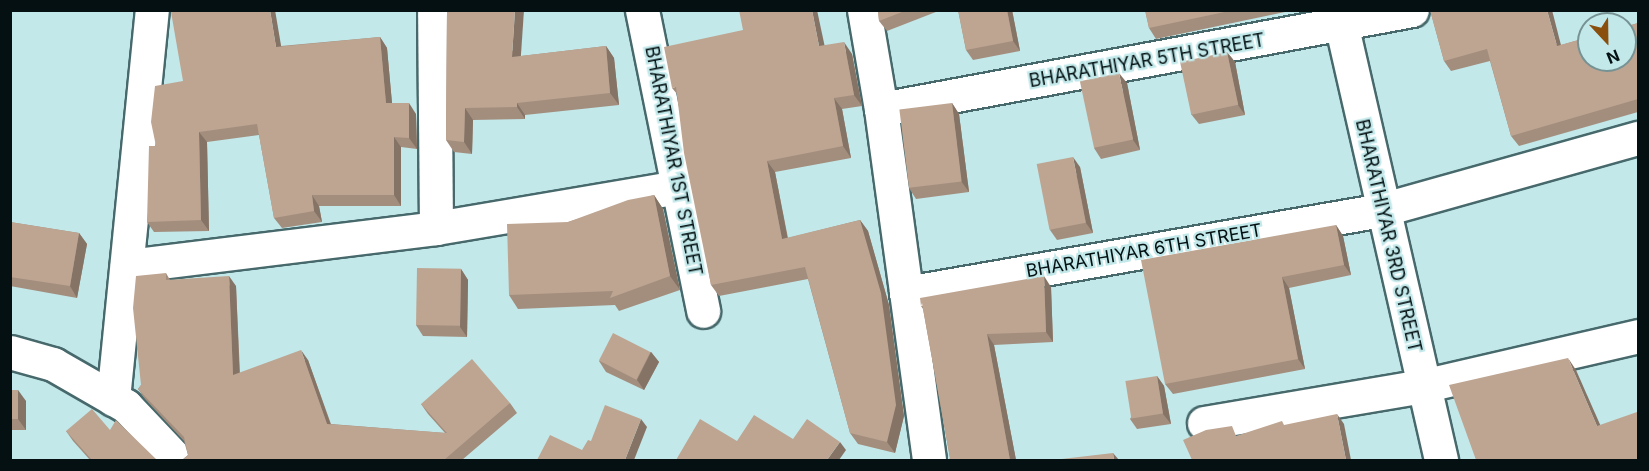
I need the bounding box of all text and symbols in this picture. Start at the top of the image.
north arrow [1577,12,1637,72]
street label: BHARATHIYAR 5TH STREET [1028,30,1266,92]
street label: BHARATHIYAR 1ST STREET [640,44,706,278]
text: N [1604,45,1622,68]
street label: BHARATHIYAR 3RD STREET [1351,117,1425,355]
street label: BHARATHIYAR 6TH STREET [1024,220,1264,282]

